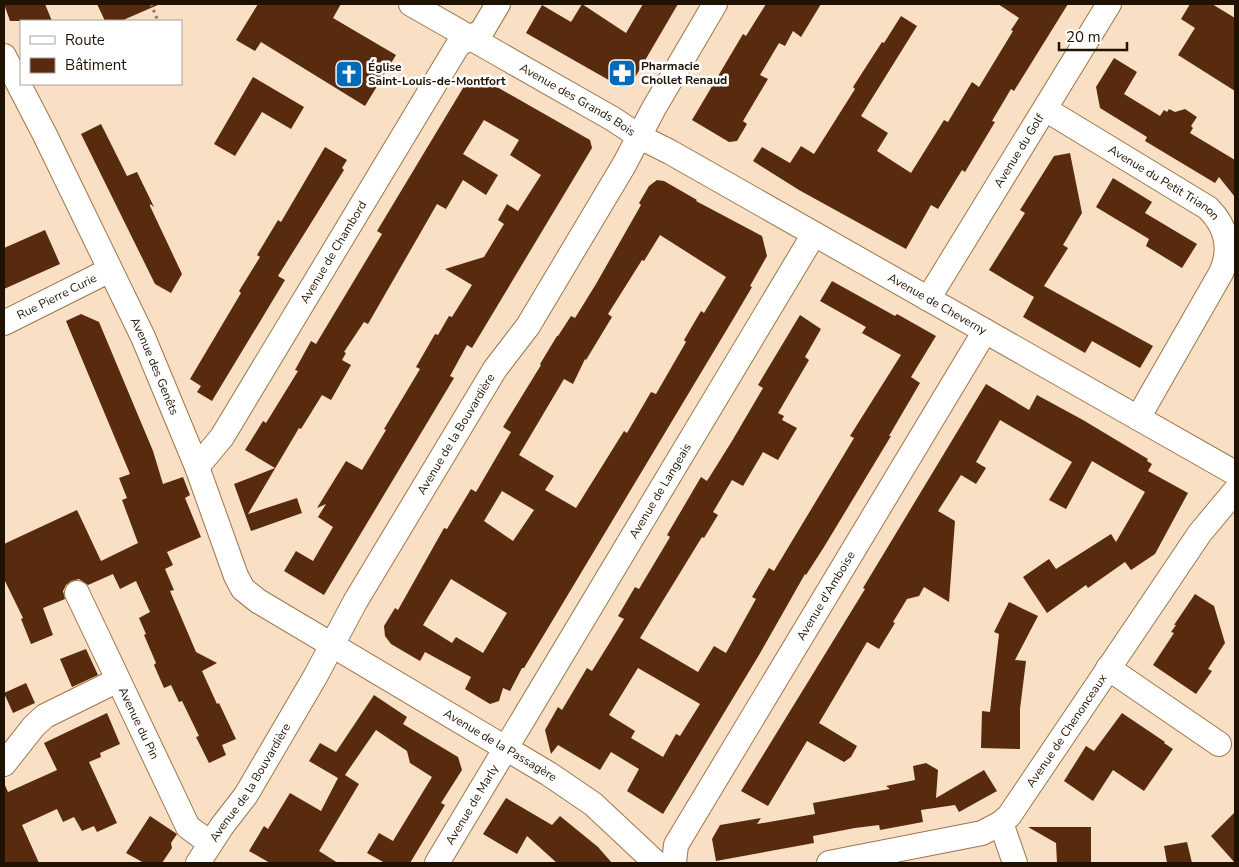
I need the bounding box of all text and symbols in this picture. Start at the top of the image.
legend [20,20,182,85]
scale bar [1059,20,1126,52]
text: 20 m [1066,27,1101,47]
text: Route [65,30,105,50]
text: Bâtiment [65,55,127,75]
pharmacy icon: Pharmacie Chollet Renaud [607,58,637,88]
place label: Pharmacie Chollet Renaud [641,58,727,88]
church icon: Église Saint-Louis-de-Montfort [334,59,364,89]
place label: Église Saint-Louis-de-Montfort [368,59,506,89]
street label: Avenue des Grands Bois [517,59,639,140]
street label: Avenue du Golf [990,110,1048,191]
street label: Avenue du Petit Trianon [1105,141,1223,223]
street label: Avenue de Chambord [296,198,370,306]
street label: Avenue de Cheverny [885,269,991,339]
street label: Rue Pierre Curie [14,270,99,323]
street label: Avenue des Genêts [127,315,183,418]
street label: Avenue de la Bouvardière [413,371,498,497]
street label: Avenue de Langeais [625,440,695,541]
street label: Avenue d'Amboise [793,548,859,643]
street label: Avenue de Chenonceaux [1023,670,1111,790]
street label: Avenue du Pin [115,684,163,762]
street label: Avenue de la Passagère [441,705,560,785]
street label: Avenue de la Bouvardière [206,720,294,845]
street label: Avenue de Marly [442,761,503,848]

